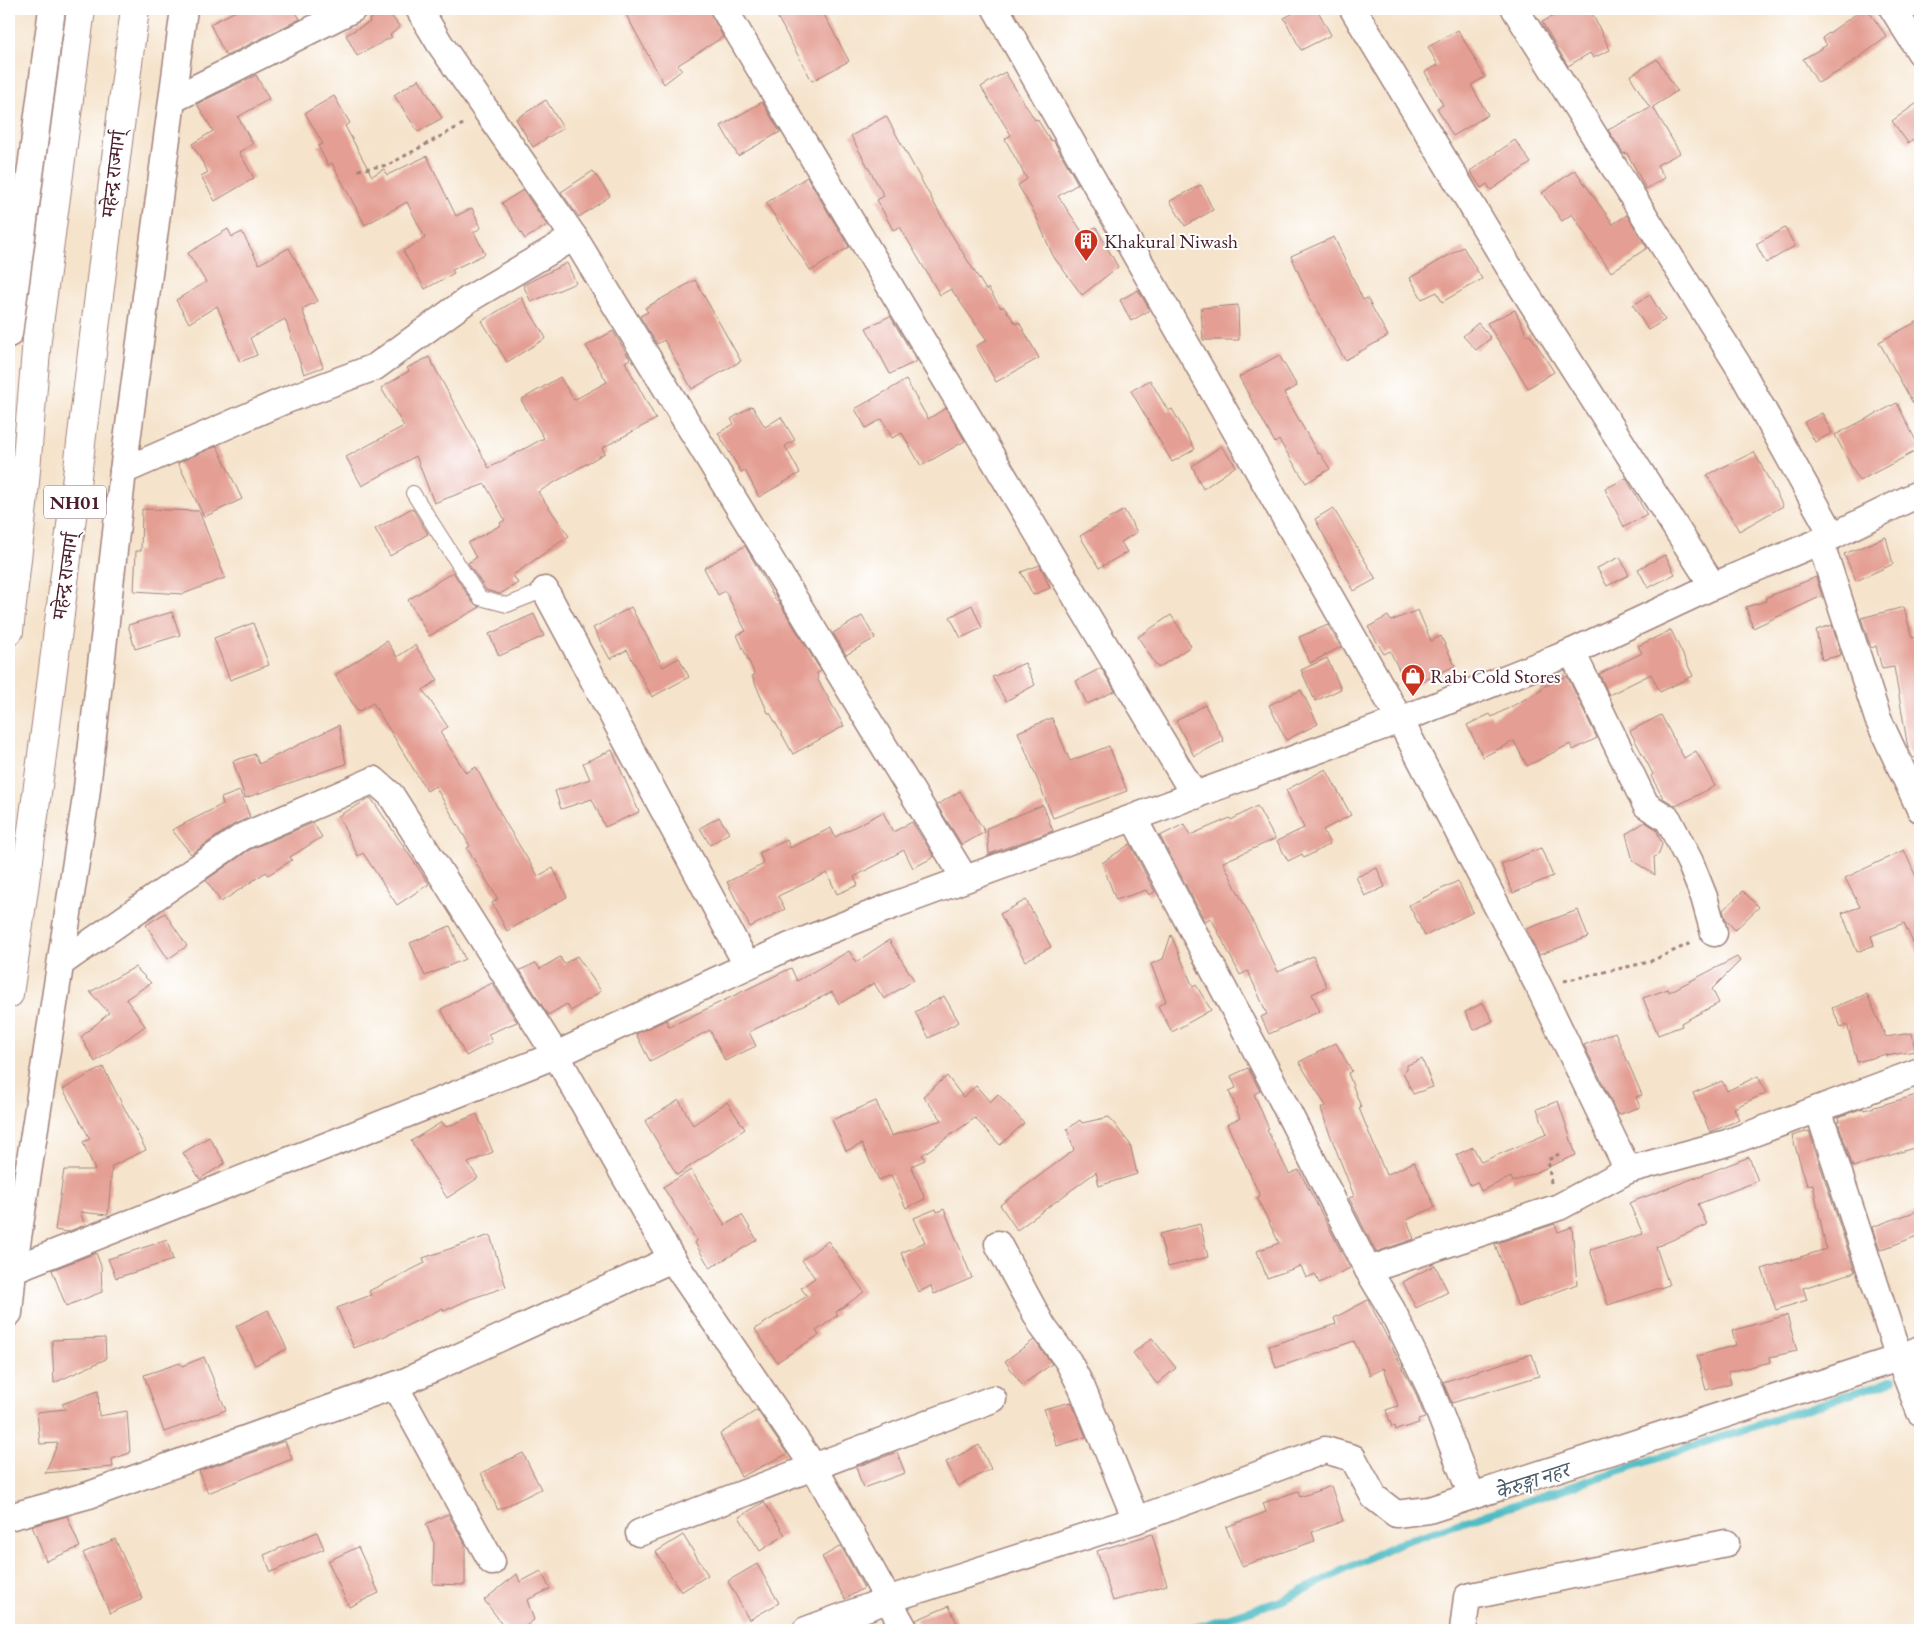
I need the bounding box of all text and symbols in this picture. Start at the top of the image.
street label: महेन्द्र राज्मार्ग् [95,126,132,220]
building icon: Khakural Niwash [1073,228,1099,262]
place label: Khakural Niwash [1104,228,1238,254]
road number: NH01 [44,486,106,518]
street label: महेन्द्र राज्मार्ग् [46,528,84,622]
shop icon: Rabi Cold Stores [1400,663,1426,697]
place label: Rabi Cold Stores [1430,663,1561,689]
water label: केेरुङ्गा नहर [1492,1455,1576,1505]

